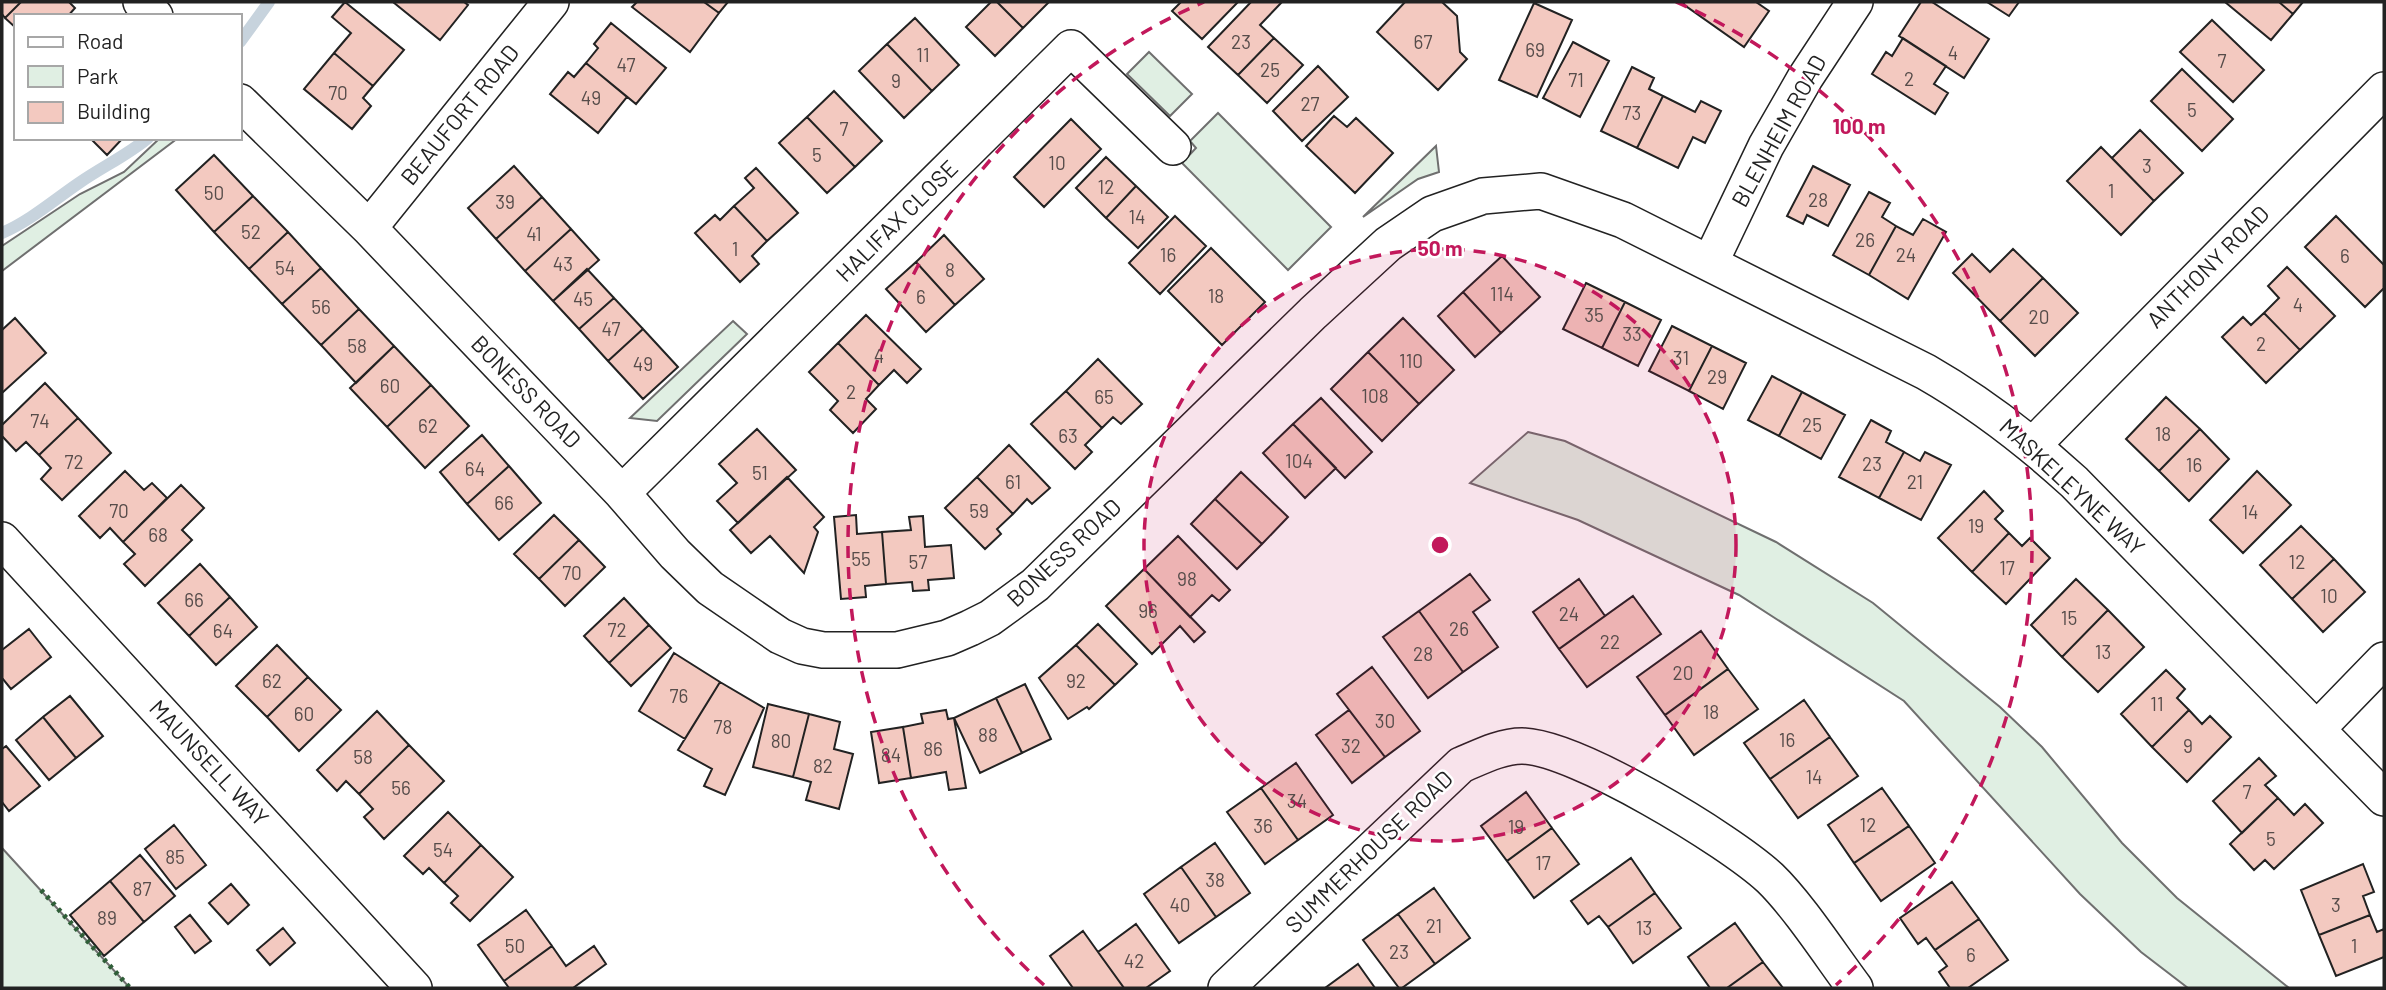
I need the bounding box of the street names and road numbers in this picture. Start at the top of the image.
street label: BEAUFORT ROAD [394,38,524,190]
street label: BLENHEIM ROAD [1725,50,1831,211]
street label: HALIFAX CLOSE [830,154,963,287]
street label: ANTHONY ROAD [2140,199,2274,333]
street label: BONESS ROAD [466,329,587,453]
street label: MASKELEYNE WAY [1994,412,2151,561]
street label: BONESS ROAD [1000,492,1126,612]
street label: MAUNSELL WAY [144,693,275,831]
street label: SUMMERHOUSE ROAD [1279,764,1458,938]

